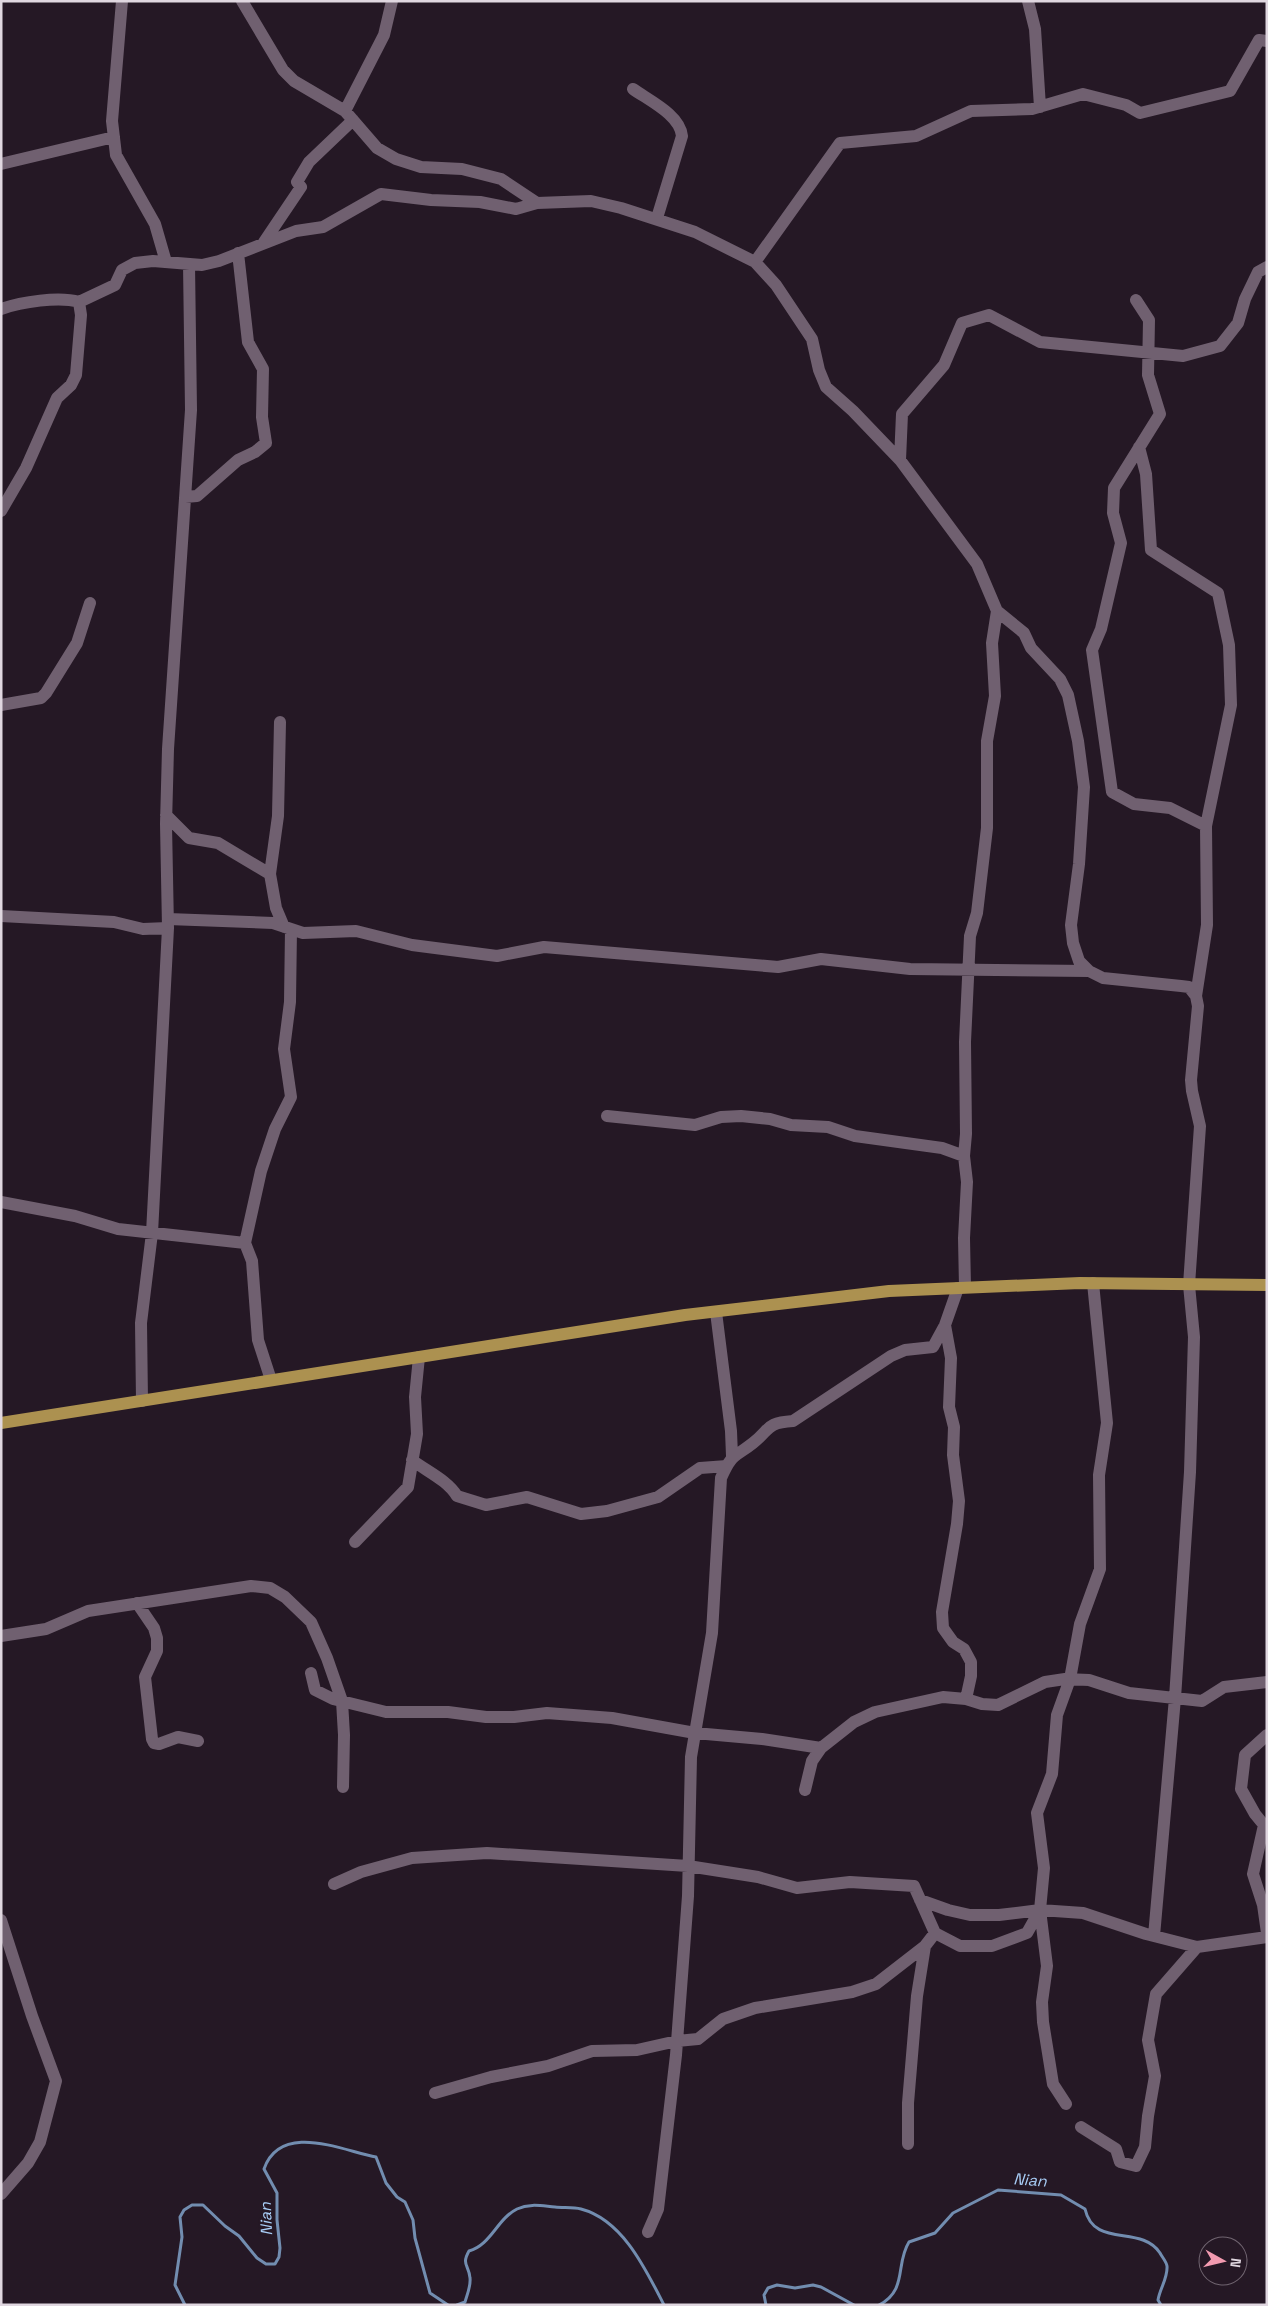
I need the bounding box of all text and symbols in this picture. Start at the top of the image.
water label: Nian [1013,2168,1049,2192]
water label: Nian [255,2201,277,2236]
north arrow [1198,2236,1248,2286]
text: N [1226,2257,1245,2269]

